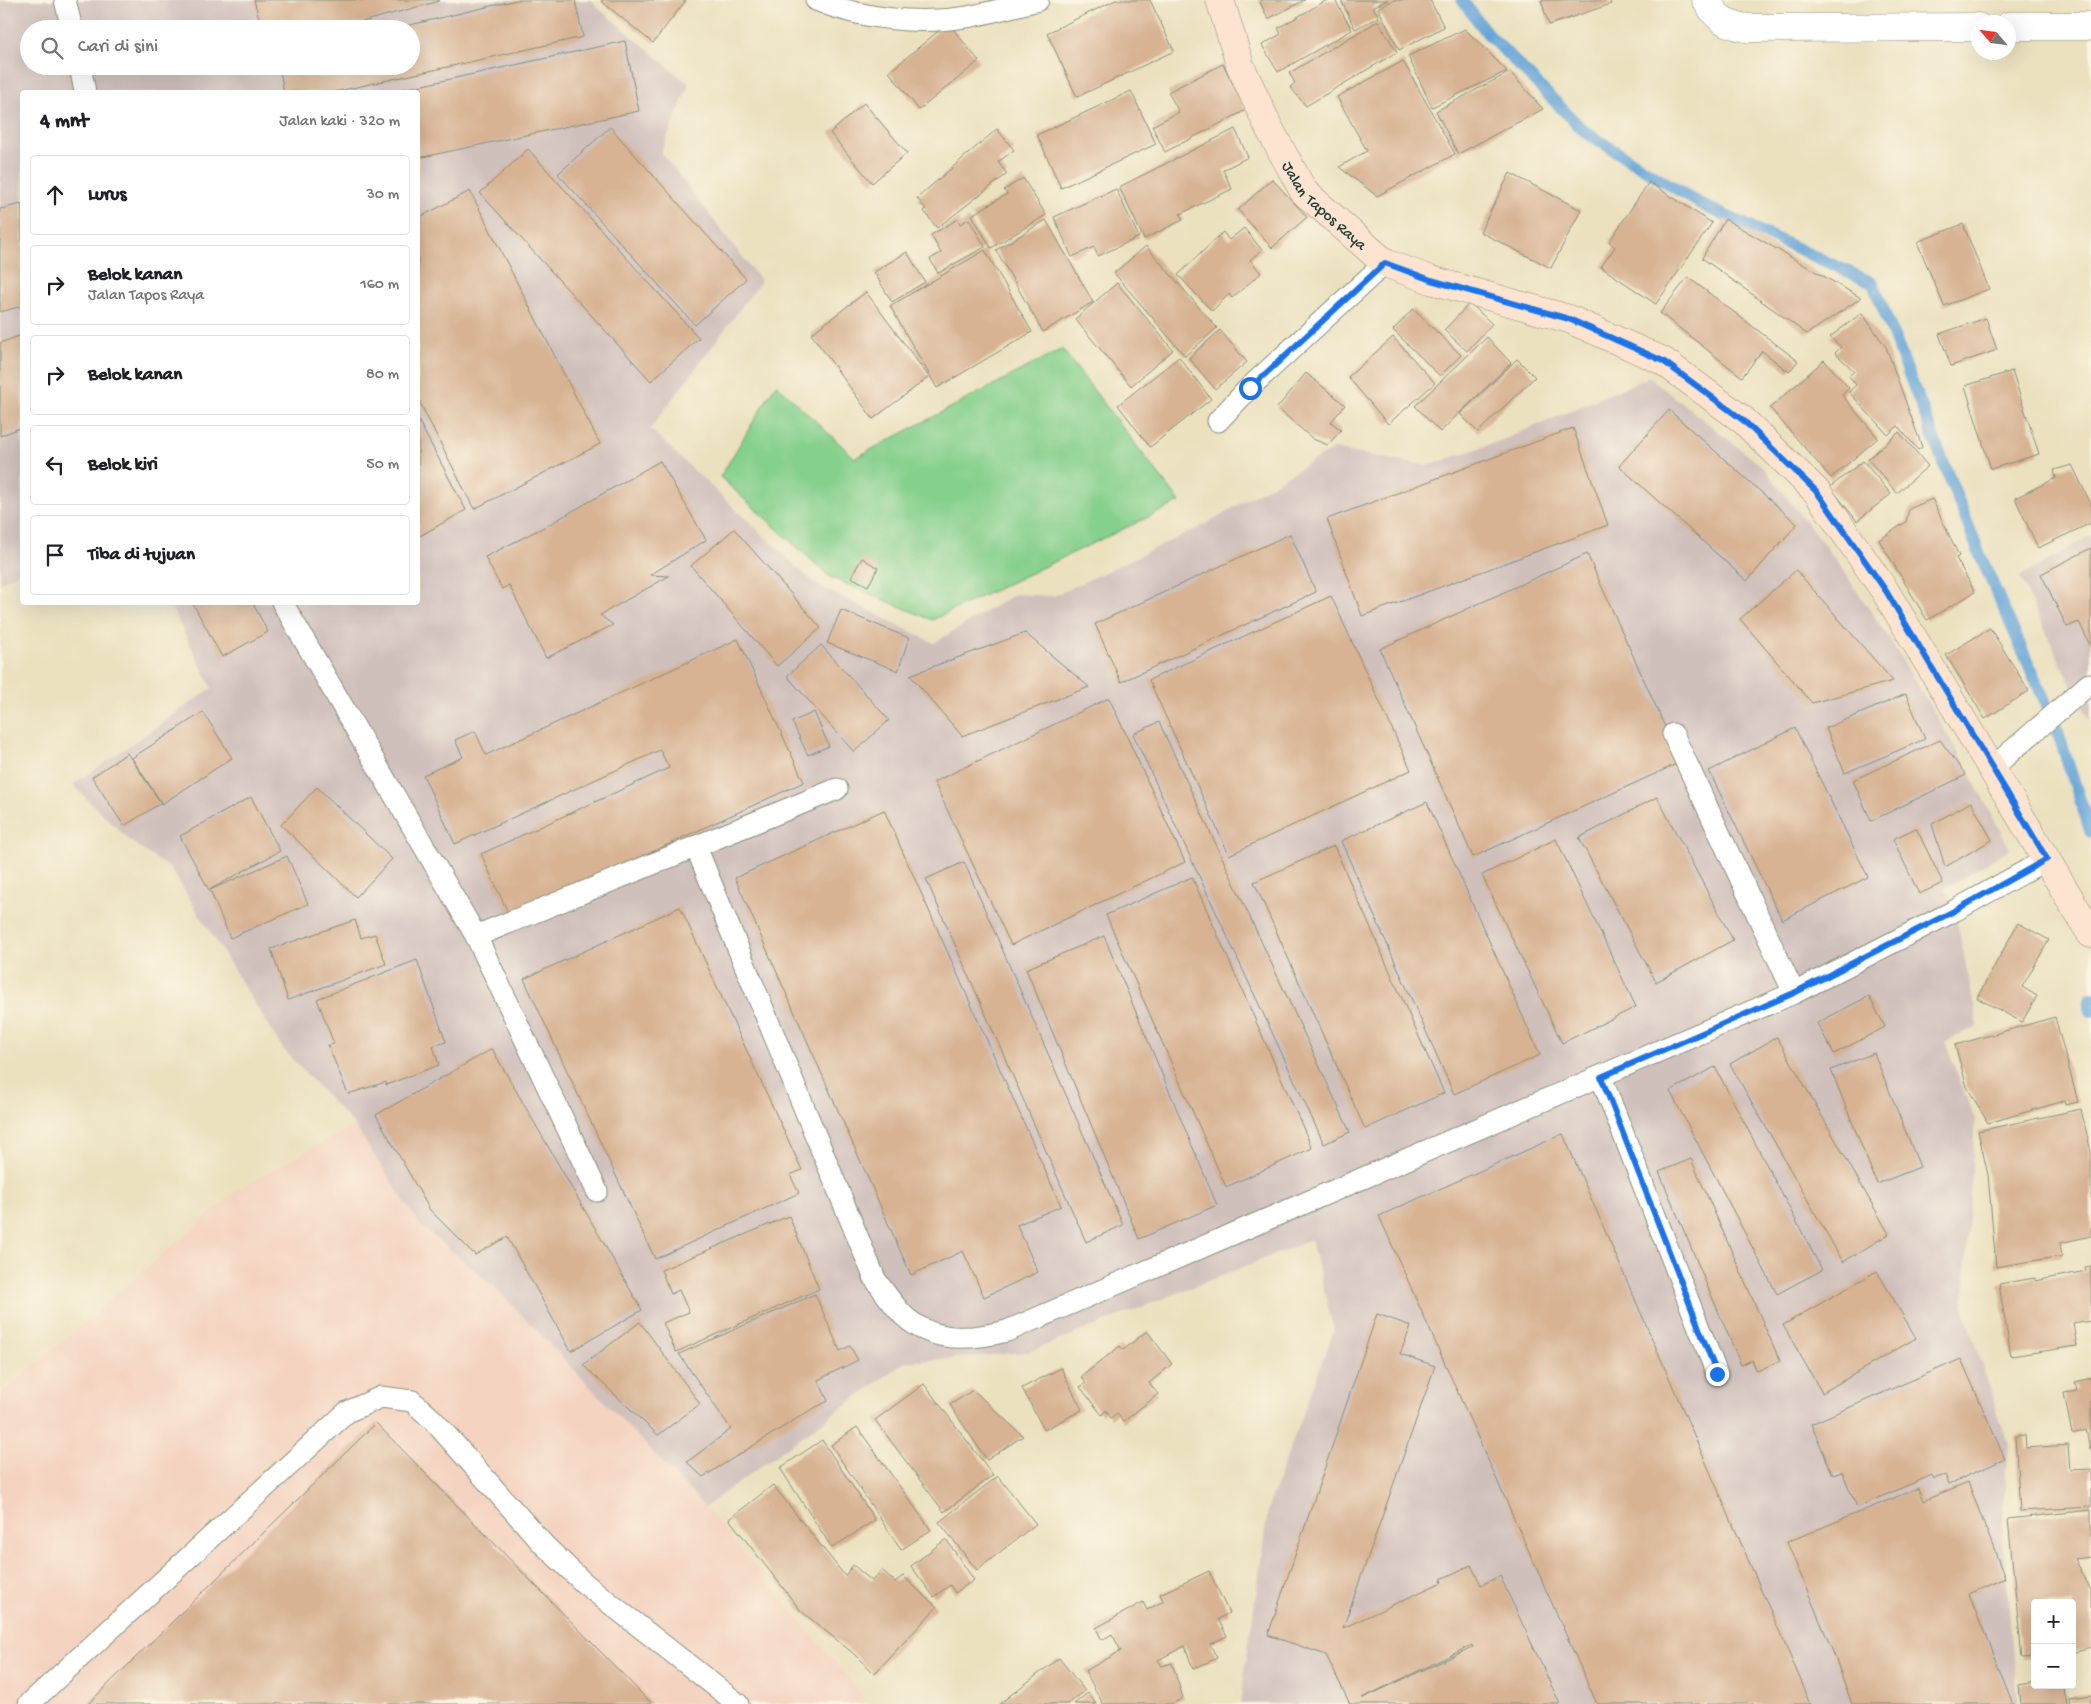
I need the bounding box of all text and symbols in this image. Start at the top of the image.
north arrow [1971,15,2016,60]
search box [20,20,420,75]
icon: search [38,34,66,62]
text: Cari di sini [78,36,158,59]
text: 4 mnt [40,110,88,135]
text: Jalan kaki · 320 m [279,113,400,132]
street label: Jalan Tapos Raya [1276,159,1370,256]
icon: ahead [41,181,69,209]
text: Lurus [88,184,127,207]
text: 30 m [366,186,399,205]
text: Belok kanan [88,264,182,287]
icon: right [41,271,69,299]
text: 160 m [360,276,399,295]
text: Jalan Tapos Raya [88,287,204,306]
icon: right [41,361,69,389]
text: Belok kanan [88,364,182,387]
text: 80 m [366,366,399,385]
route start [1239,377,1262,400]
icon: left [41,451,69,479]
text: Belok kiri [88,454,158,477]
text: 50 m [366,456,399,475]
icon: arrive [41,541,69,569]
text: Tiba di tujuan [88,544,195,567]
route end [1706,1363,1729,1386]
map controls [2031,1599,2076,1689]
button: + [2031,1599,2076,1644]
button: − [2031,1644,2076,1689]

